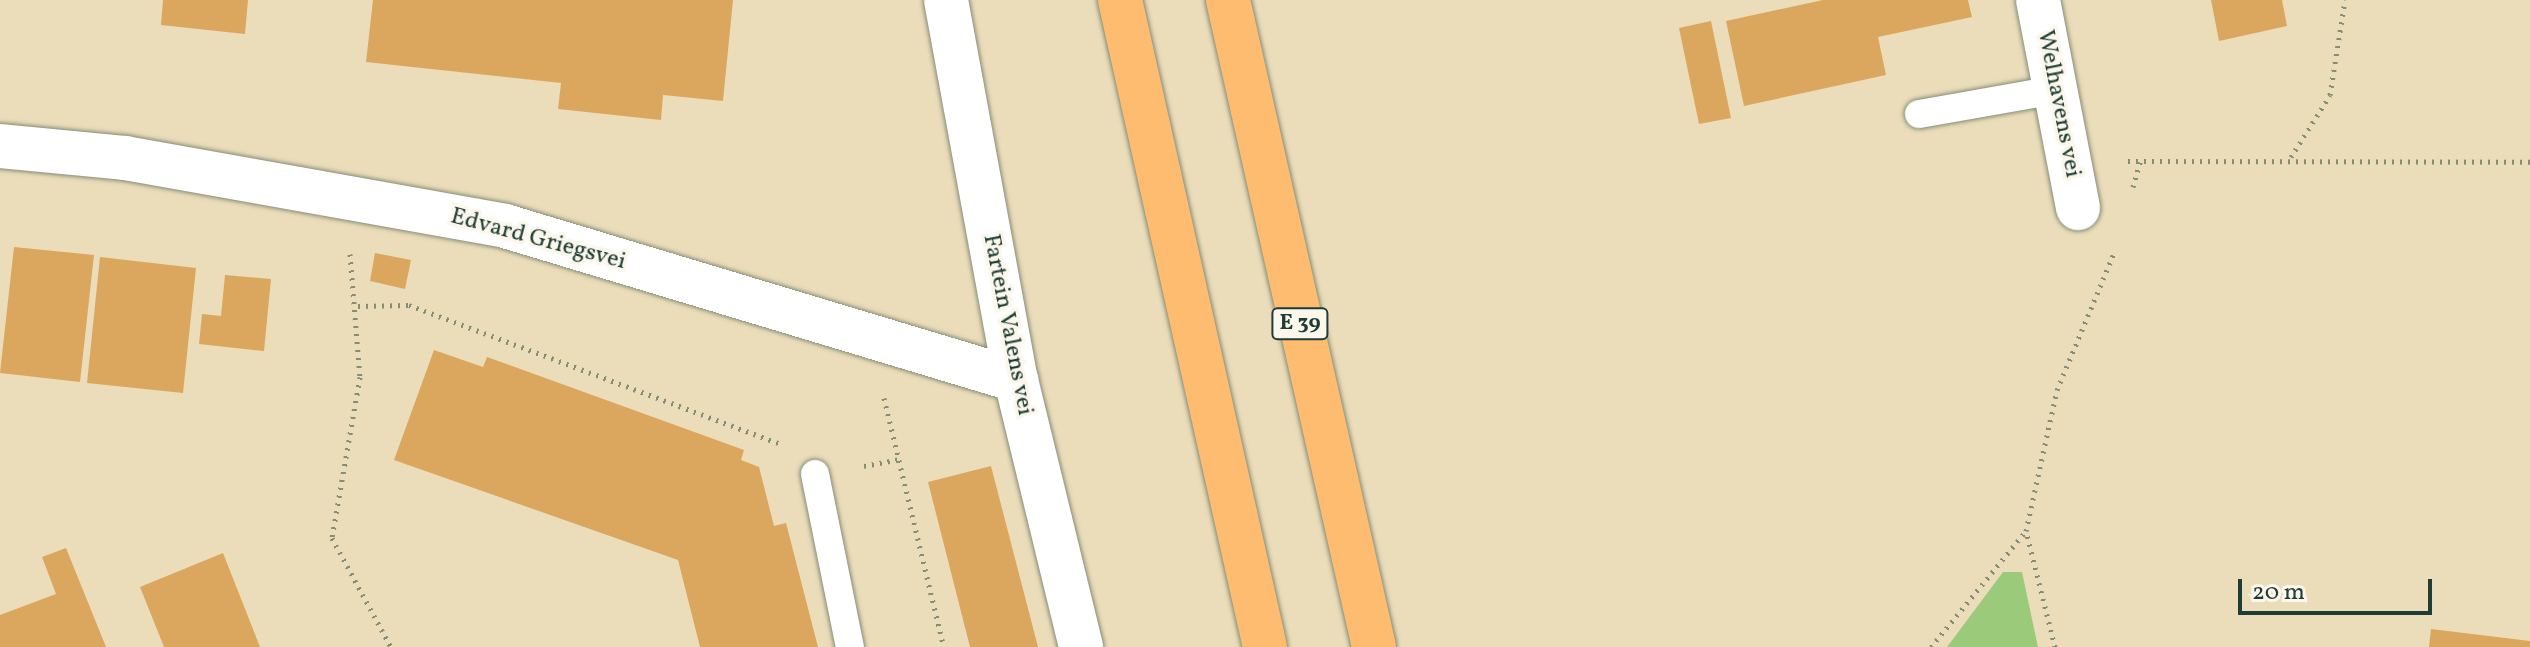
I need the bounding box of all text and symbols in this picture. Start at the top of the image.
street label: Welhavens vei [2030,27,2086,181]
street label: Edvard Griegsvei [447,203,629,277]
street label: Fartein Valens vei [975,231,1039,419]
road number: E 39 [1270,306,1330,342]
scale bar [2242,563,2436,613]
text: 20 m [2252,576,2305,610]

